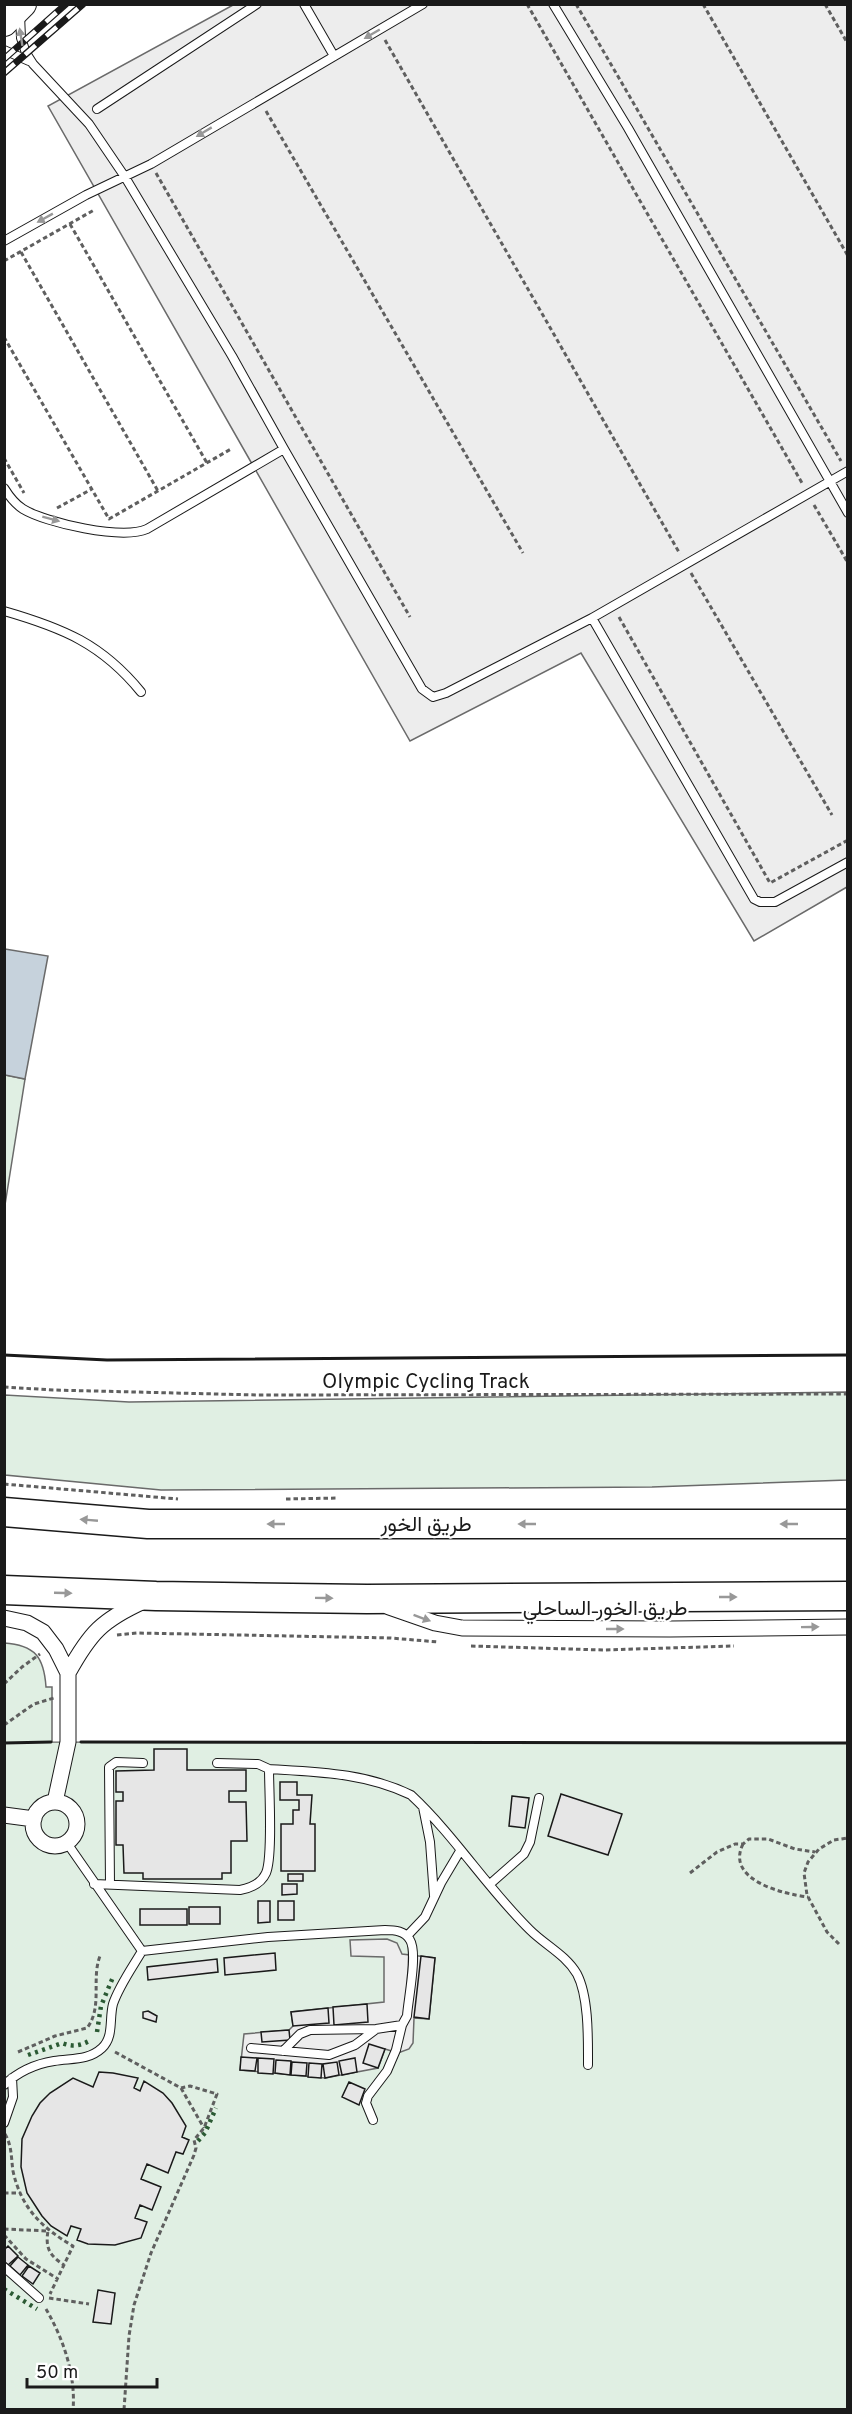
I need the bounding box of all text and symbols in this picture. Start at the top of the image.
one-way arrow [17,27,26,46]
one-way arrow [364,28,380,39]
one-way arrow [195,127,212,137]
one-way arrow [36,213,53,223]
one-way arrow [43,515,61,524]
street label: Olympic Cycling Track [322,1369,530,1396]
street label: طريق الخور [379,1512,472,1539]
one-way arrow [80,1515,99,1525]
one-way arrow [267,1519,286,1529]
one-way arrow [518,1519,537,1529]
one-way arrow [779,1519,798,1529]
one-way arrow [53,1588,72,1597]
one-way arrow [719,1592,738,1602]
one-way arrow [314,1593,333,1602]
street label: طريق الخور الساحلي [523,1596,687,1625]
one-way arrow [413,1614,431,1624]
one-way arrow [801,1622,820,1632]
one-way arrow [606,1624,625,1634]
scale bar [27,2351,158,2389]
text: 50 m [36,2362,78,2385]

